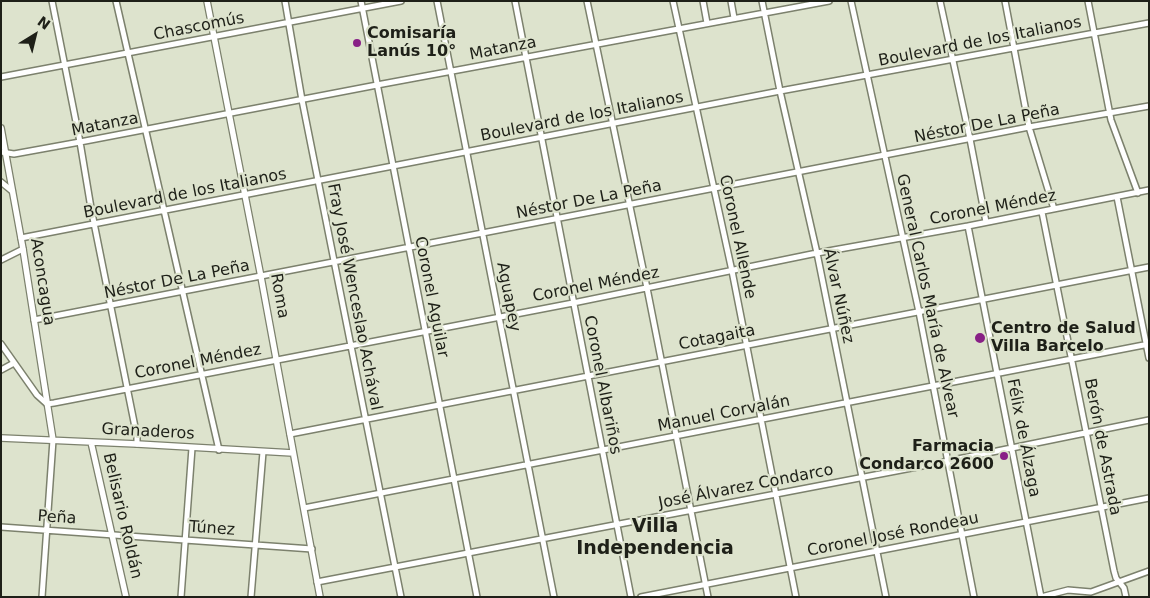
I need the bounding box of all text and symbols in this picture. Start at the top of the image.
street label: Chascomús [152,9,246,45]
north arrow [10,10,60,60]
text: N [34,13,53,33]
street label: Boulevard de los Italianos [877,13,1083,71]
place label: Comisaría Lanús 10° [367,24,456,62]
street label: Matanza [468,33,538,65]
marker: Comisaría Lanús 10° [351,37,363,49]
street label: Boulevard de los Italianos [479,88,685,146]
street label: Néstor De La Peña [913,100,1061,148]
street label: Matanza [70,109,140,141]
street label: Boulevard de los Italianos [82,165,288,223]
street label: General Carlos María de Alvear [892,172,962,420]
street label: Coronel Allende [714,173,760,301]
street label: Néstor De La Peña [515,176,663,224]
street label: Fray José Wenceslao Achával [323,182,385,412]
street label: Coronel Méndez [928,186,1058,230]
street label: Coronel Aguilar [410,235,452,359]
street label: Aconcagua [26,237,58,327]
street label: Álvar Núñez [819,247,857,345]
street label: Néstor De La Peña [103,256,251,304]
street label: Aguapey [492,261,524,333]
street label: Coronel Méndez [531,263,661,307]
street label: Roma [266,272,292,320]
street label: Coronel Albariños [579,314,625,456]
place label: Centro de Salud Villa Barcelo [991,319,1136,357]
street label: Cotagaita [677,321,757,355]
marker: Centro de Salud Villa Barcelo [973,331,987,345]
street label: Coronel Méndez [133,340,263,384]
street label: Félix de Álzaga [1002,377,1044,499]
street label: Berón de Astrada [1079,377,1125,517]
street label: Manuel Corvalán [656,392,792,436]
street label: Granaderos [101,420,195,444]
place label: Farmacia Condarco 2600 [859,437,994,475]
marker: Farmacia Condarco 2600 [998,450,1010,462]
street label: Belisario Roldán [98,451,146,581]
street label: José Álvarez Condarco [657,461,835,513]
street label: Peña [37,507,77,529]
street label: Coronel José Rondeau [806,509,980,561]
district label: Villa Independencia [576,516,734,560]
street label: Túnez [188,518,236,540]

